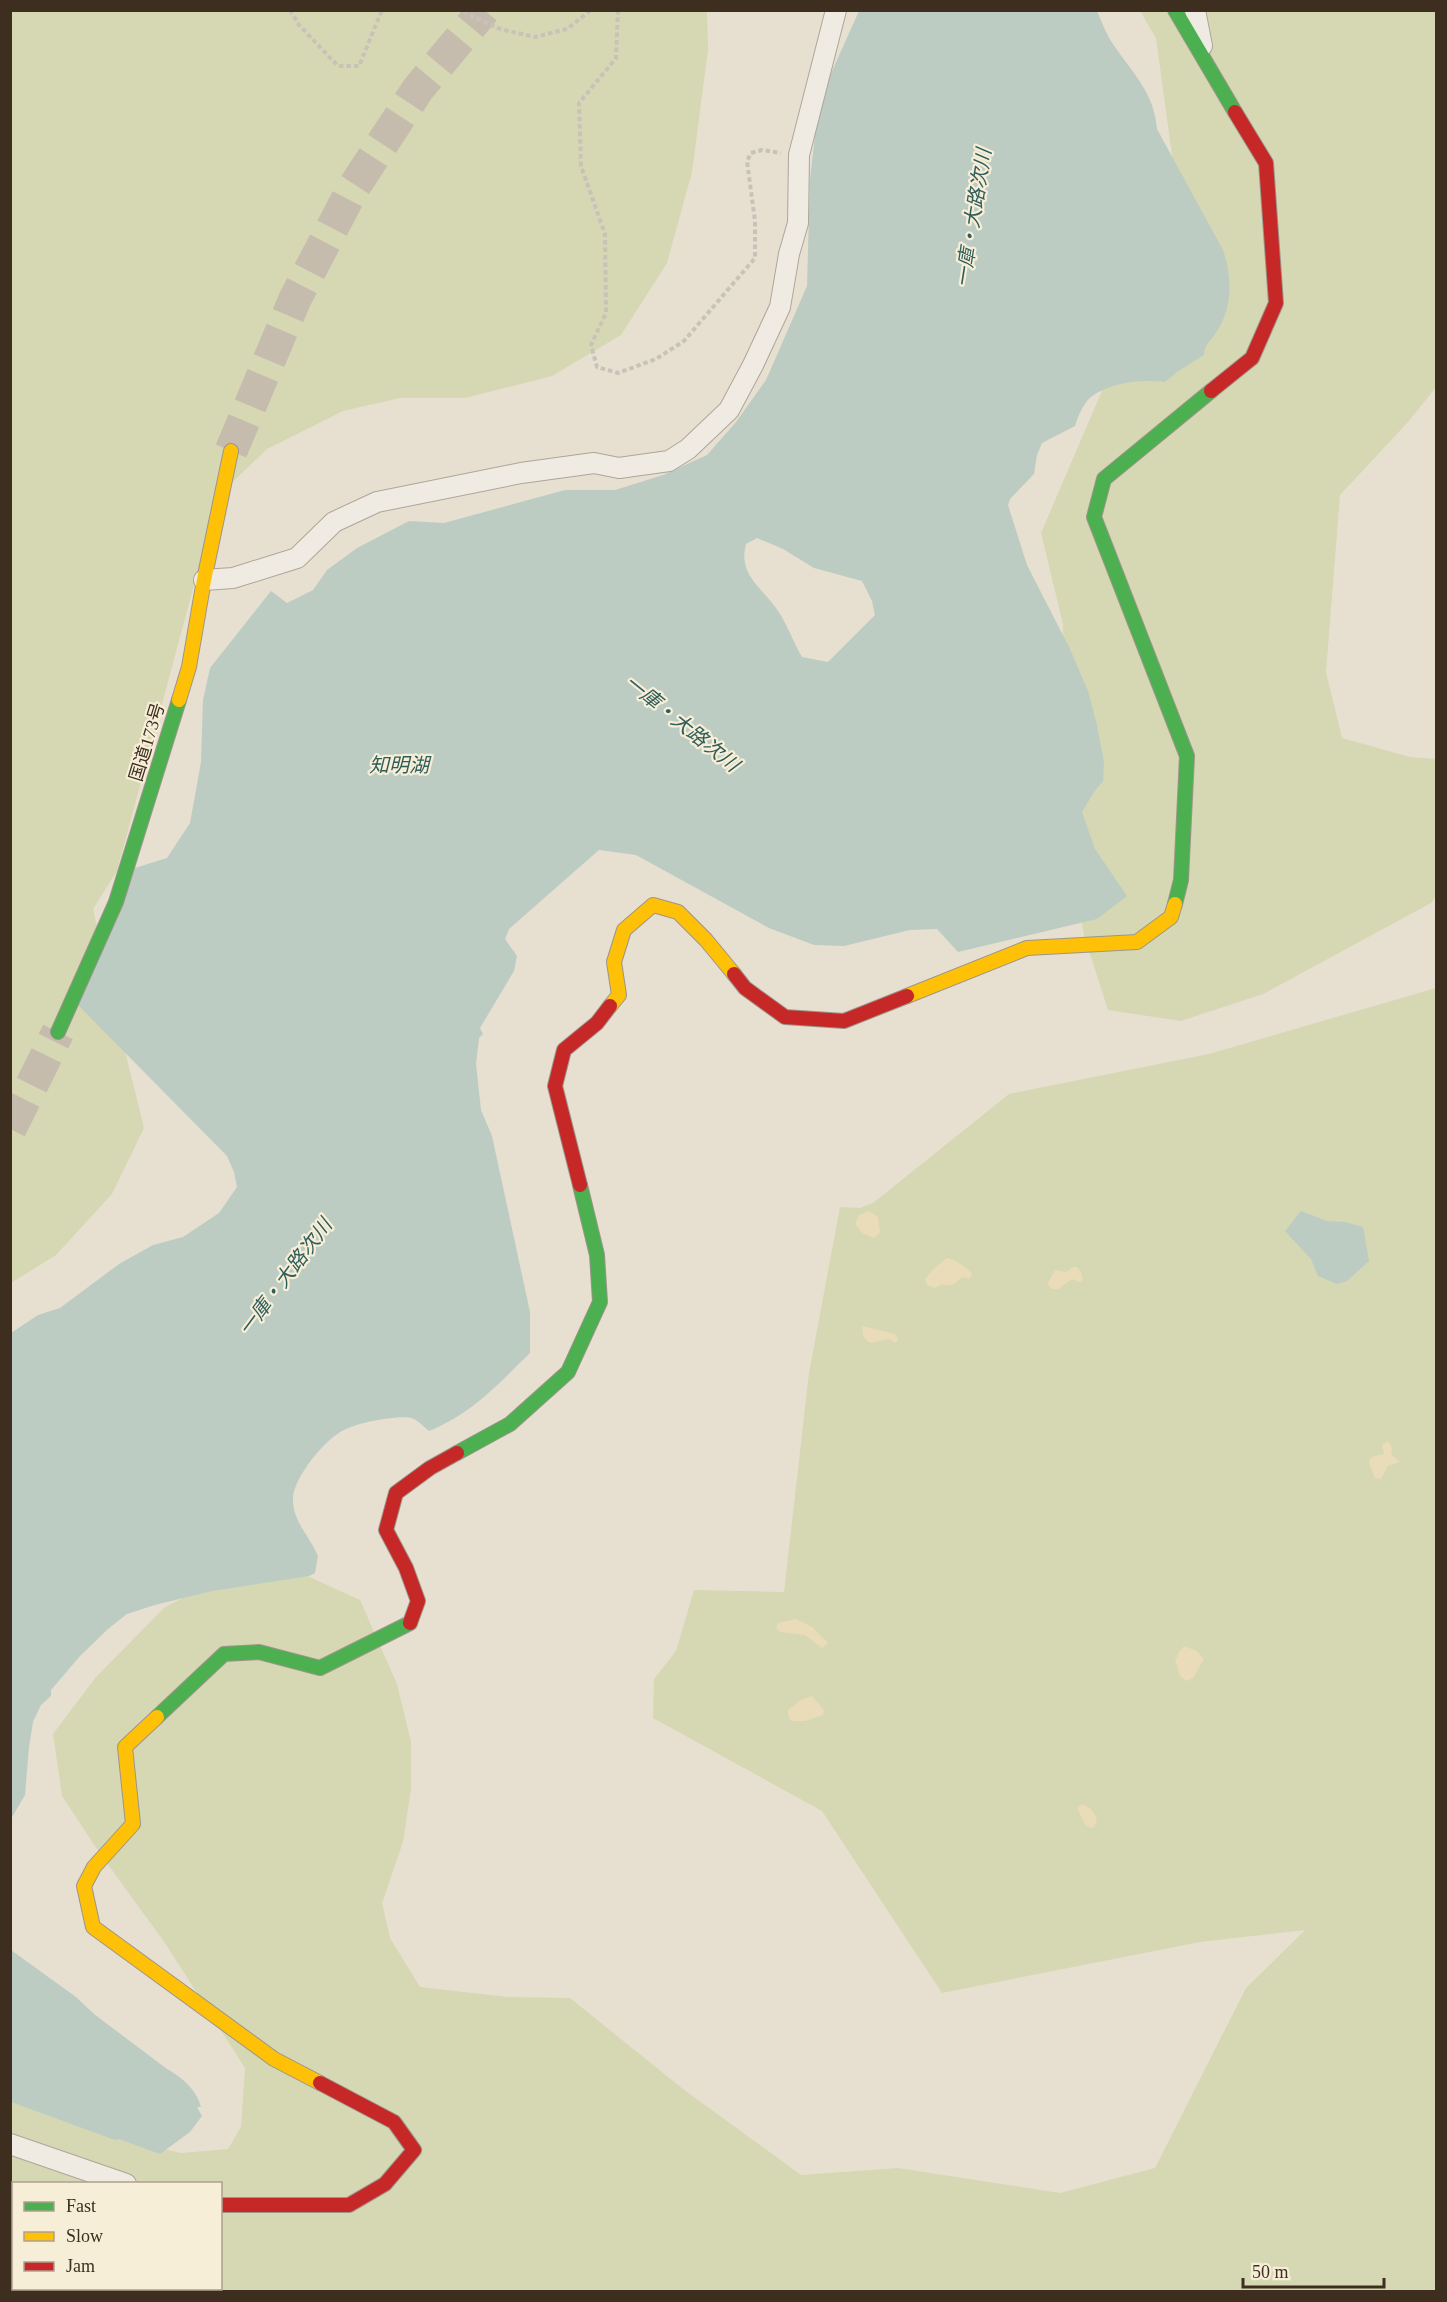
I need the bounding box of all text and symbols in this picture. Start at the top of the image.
water label: 一庫・大路次川 [951,145,995,289]
water label: 一庫・大路次川 [621,670,745,777]
street label: 国道173号 [126,700,168,784]
water label: 知明湖 [369,754,432,776]
water label: 一庫・大路次川 [234,1213,337,1340]
legend [12,2182,222,2290]
text: Fast [66,2196,96,2216]
text: Slow [66,2226,103,2246]
scale bar [1243,2251,1384,2289]
text: Jam [66,2256,95,2276]
text: 50 m [1252,2262,1289,2282]

